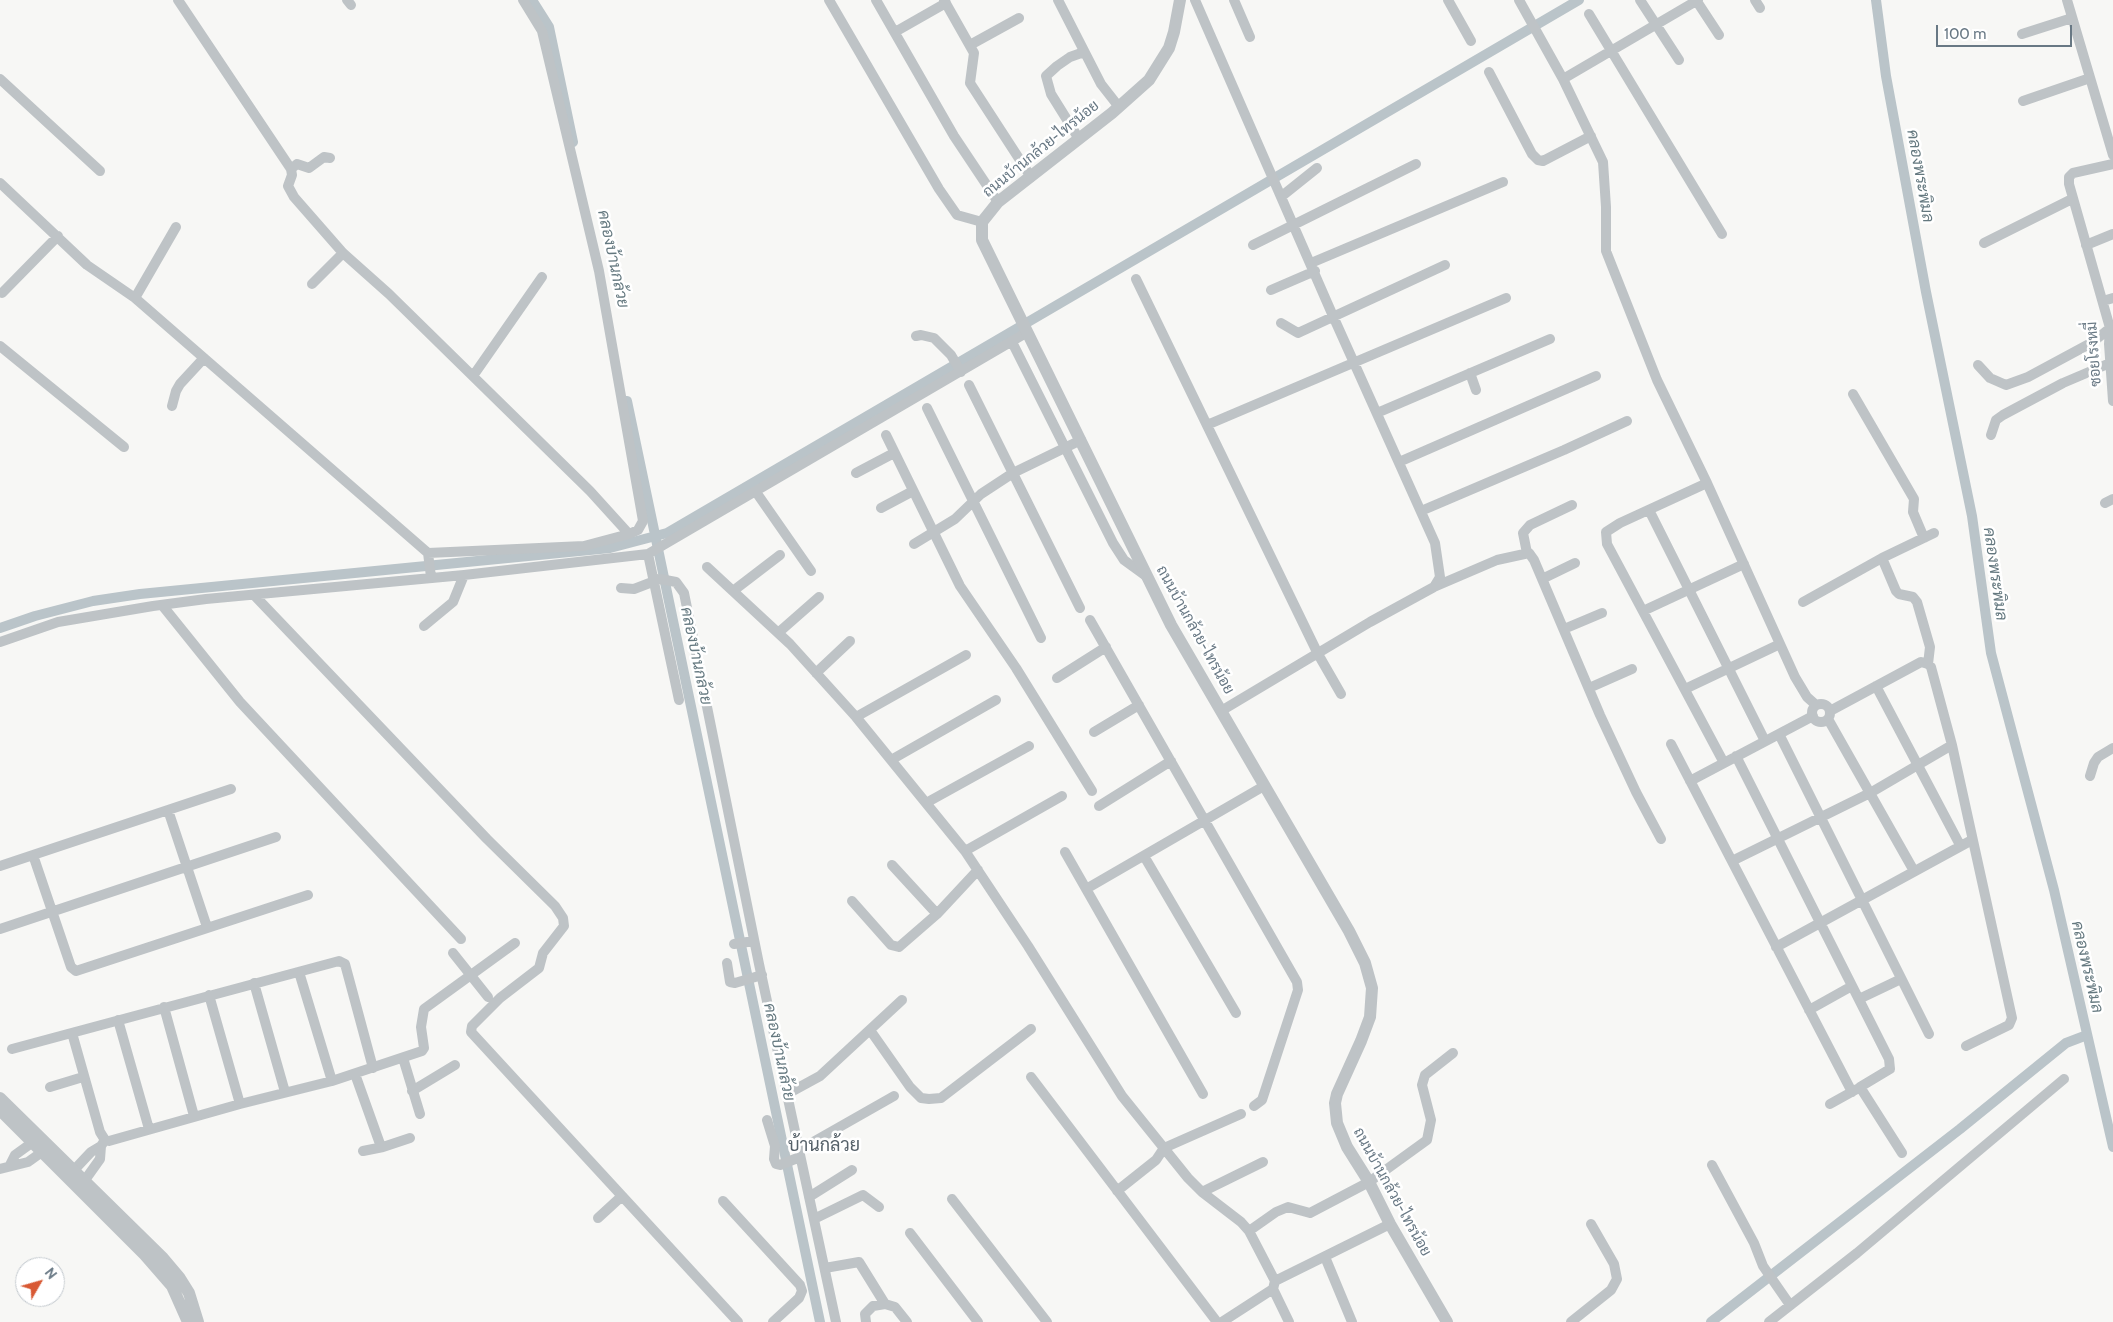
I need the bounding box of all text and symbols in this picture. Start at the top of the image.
scale bar [1938,15,2074,47]
text: 100 m [1944,25,1986,43]
street label: ถนนบ้านกล้วย-ไทรน้อย [979,97,1103,201]
water label: คลองพระพิมล [1902,128,1938,224]
water label: คลองบ้านกล้วย [593,208,633,310]
street label: ซอยโรงหมี่ [2083,321,2105,387]
water label: คลองพระพิมล [1979,526,2011,622]
street label: ถนนบ้านกล้วย-ไทรน้อย [1152,563,1238,697]
water label: คลองบ้านกล้วย [676,605,716,707]
water label: คลองพระพิมล [2067,919,2107,1015]
water label: คลองบ้านกล้วย [759,1001,799,1103]
street label: ถนนบ้านกล้วย-ไทรน้อย [1349,1125,1435,1259]
district label: บ้านกล้วย [788,1135,860,1157]
north arrow [15,1257,65,1307]
text: N [41,1264,61,1283]

